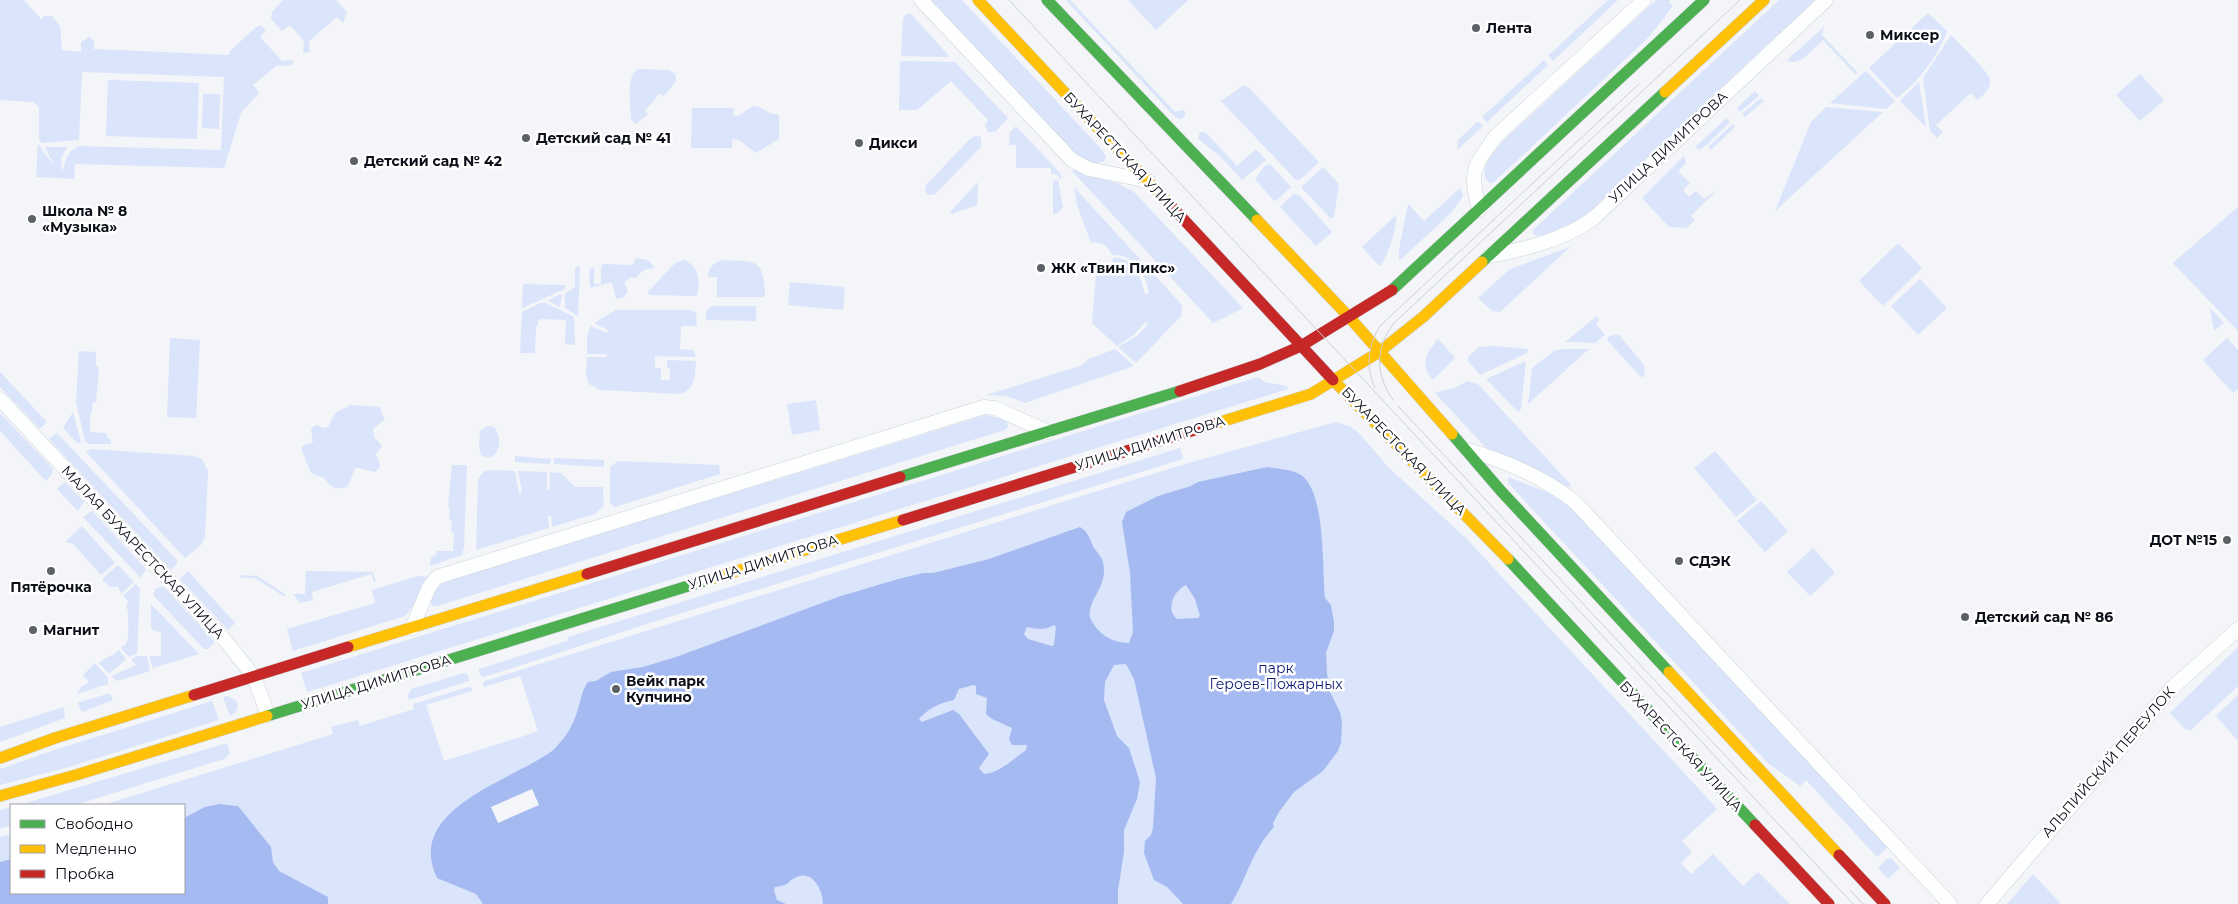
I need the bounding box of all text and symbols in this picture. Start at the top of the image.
place label: Лента [1486,19,1532,37]
marker: Лента [1470,22,1482,34]
place label: Миксер [1880,26,1939,44]
marker: Миксер [1864,29,1876,41]
street label: УЛИЦА ДИМИТРОВА [1605,87,1732,207]
street label: БУХАРЕСТСКАЯ УЛИЦА [1060,88,1191,226]
place label: Детский сад № 41 [536,129,671,147]
marker: Детский сад № 41 [520,132,532,144]
place label: Дикси [869,134,918,152]
marker: Дикси [853,137,865,149]
place label: Детский сад № 42 [364,152,502,170]
marker: Детский сад № 42 [348,155,360,167]
place label: Школа № 8 «Музыка» [42,202,127,236]
marker: Школа № 8 «Музыка» [26,213,38,225]
place label: ЖК «Твин Пикс» [1051,259,1175,277]
marker: ЖК «Твин Пикс» [1035,262,1047,274]
street label: БУХАРЕСТСКАЯ УЛИЦА [1338,383,1471,520]
street label: УЛИЦА ДИМИТРОВА [1073,411,1228,474]
street label: МАЛАЯ БУХАРЕСТСКАЯ УЛИЦА [58,461,229,643]
street label: УЛИЦА ДИМИТРОВА [686,530,841,593]
place label: ДОТ №15 [2150,531,2217,549]
marker: ДОТ №15 [2221,534,2233,546]
place label: СДЭК [1689,552,1732,570]
marker: СДЭК [1673,555,1685,567]
marker: Пятёрочка [45,565,57,577]
place label: Пятёрочка [10,578,92,596]
place label: Детский сад № 86 [1975,608,2113,626]
marker: Детский сад № 86 [1959,611,1971,623]
place label: Магнит [43,621,100,639]
marker: Магнит [27,624,39,636]
street label: УЛИЦА ДИМИТРОВА [299,650,454,713]
park label: парк Героев-Пожарных [1209,659,1343,693]
place label: Вейк парк Купчино [626,672,705,706]
street label: БУХАРЕСТСКАЯ УЛИЦА [1616,677,1747,815]
marker: Вейк парк Купчино [610,683,622,695]
street label: АЛЬПИЙСКИЙ ПЕРЕУЛОК [2038,683,2179,841]
legend [10,804,185,894]
text: Свободно [55,814,133,833]
text: Медленно [55,839,137,858]
text: Пробка [55,864,114,883]

